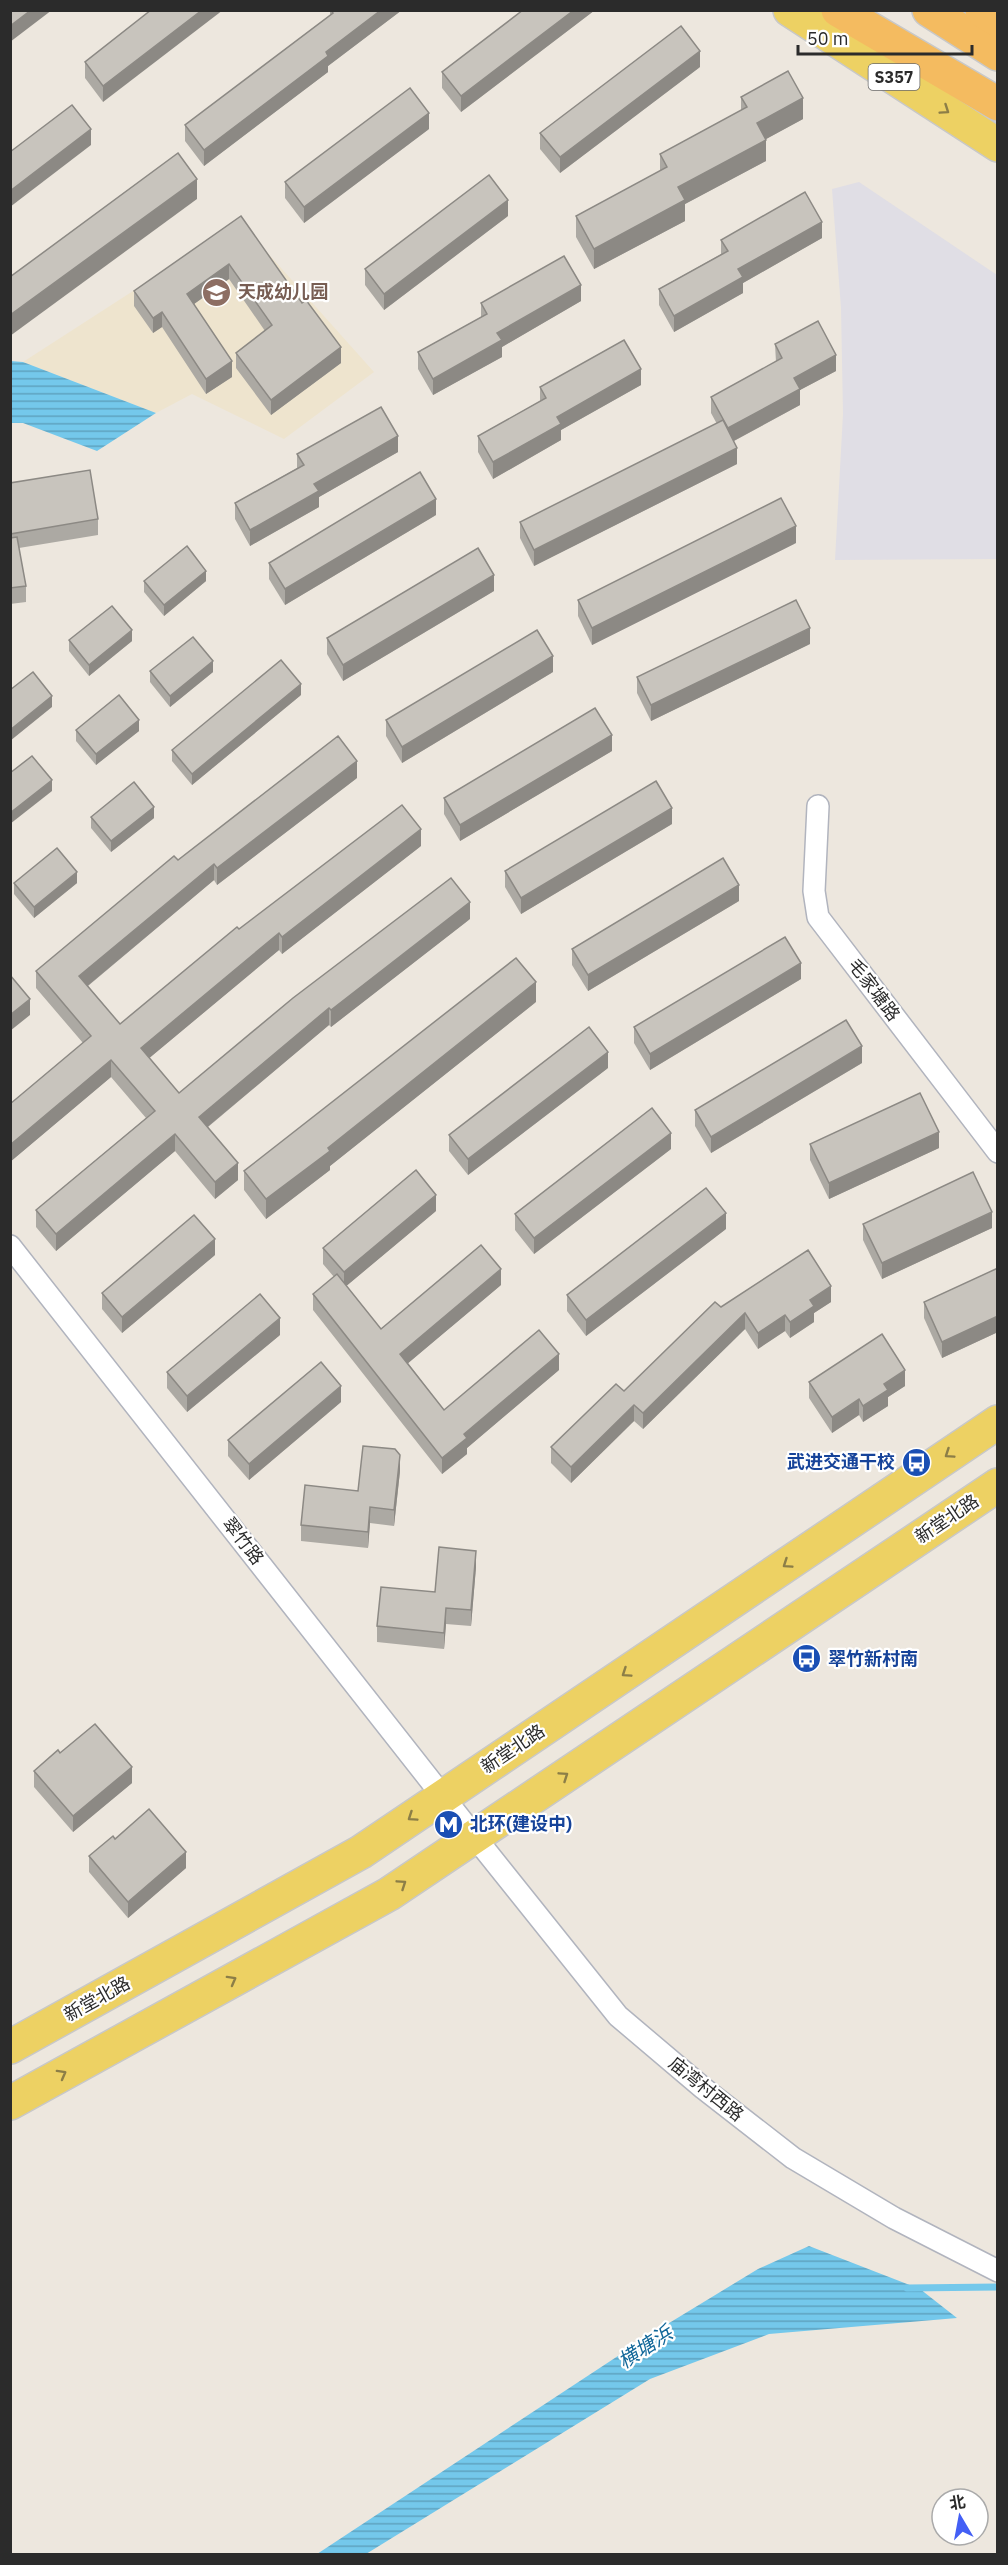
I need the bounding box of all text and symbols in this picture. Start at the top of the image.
scale bar [798,18,972,56]
text: 50 m [807,27,849,50]
road number: S357 [868,64,920,90]
one-way arrow [939,103,949,115]
school or university icon: 天成幼儿园 [201,276,233,308]
place label: 天成幼儿园 [238,280,328,303]
street label: 毛家塘路 [844,954,905,1025]
bus stop icon: 武进交通干校 [900,1446,932,1478]
one-way arrow [945,1447,955,1459]
place label: 武进交通干校 [787,1450,895,1473]
street label: 新堂北路 [910,1489,983,1548]
street label: 翠竹路 [218,1512,269,1569]
one-way arrow [783,1556,794,1567]
bus stop icon: 翠竹新村南 [791,1643,823,1675]
place label: 翠竹新村南 [828,1647,918,1670]
one-way arrow [621,1666,632,1677]
street label: 新堂北路 [476,1719,549,1778]
one-way arrow [557,1772,568,1783]
metro station icon: 北环(建设中) [433,1808,465,1840]
one-way arrow [408,1810,419,1821]
place label: 北环(建设中) [470,1812,572,1835]
one-way arrow [396,1881,407,1892]
street label: 新堂北路 [60,1971,134,2026]
one-way arrow [226,1976,237,1987]
street label: 庙湾村西路 [664,2051,749,2126]
one-way arrow [56,2070,66,2081]
water label: 横塘浜 [612,2318,679,2374]
north arrow [930,2487,990,2547]
text: 北 [948,2491,967,2513]

